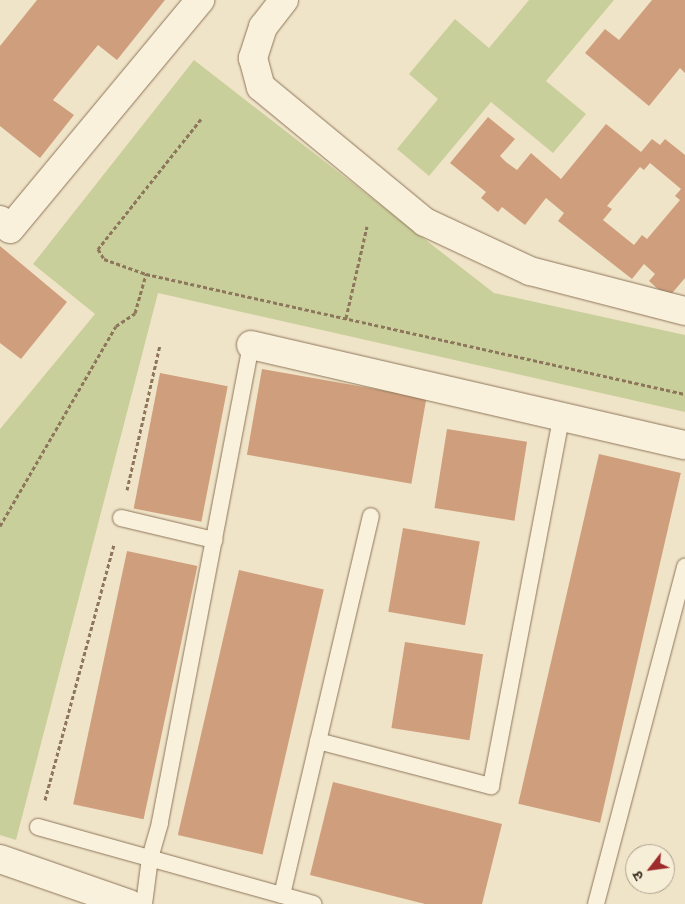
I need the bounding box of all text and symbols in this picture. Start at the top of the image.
north arrow [625,844,675,894]
text: उ [627,868,648,885]

